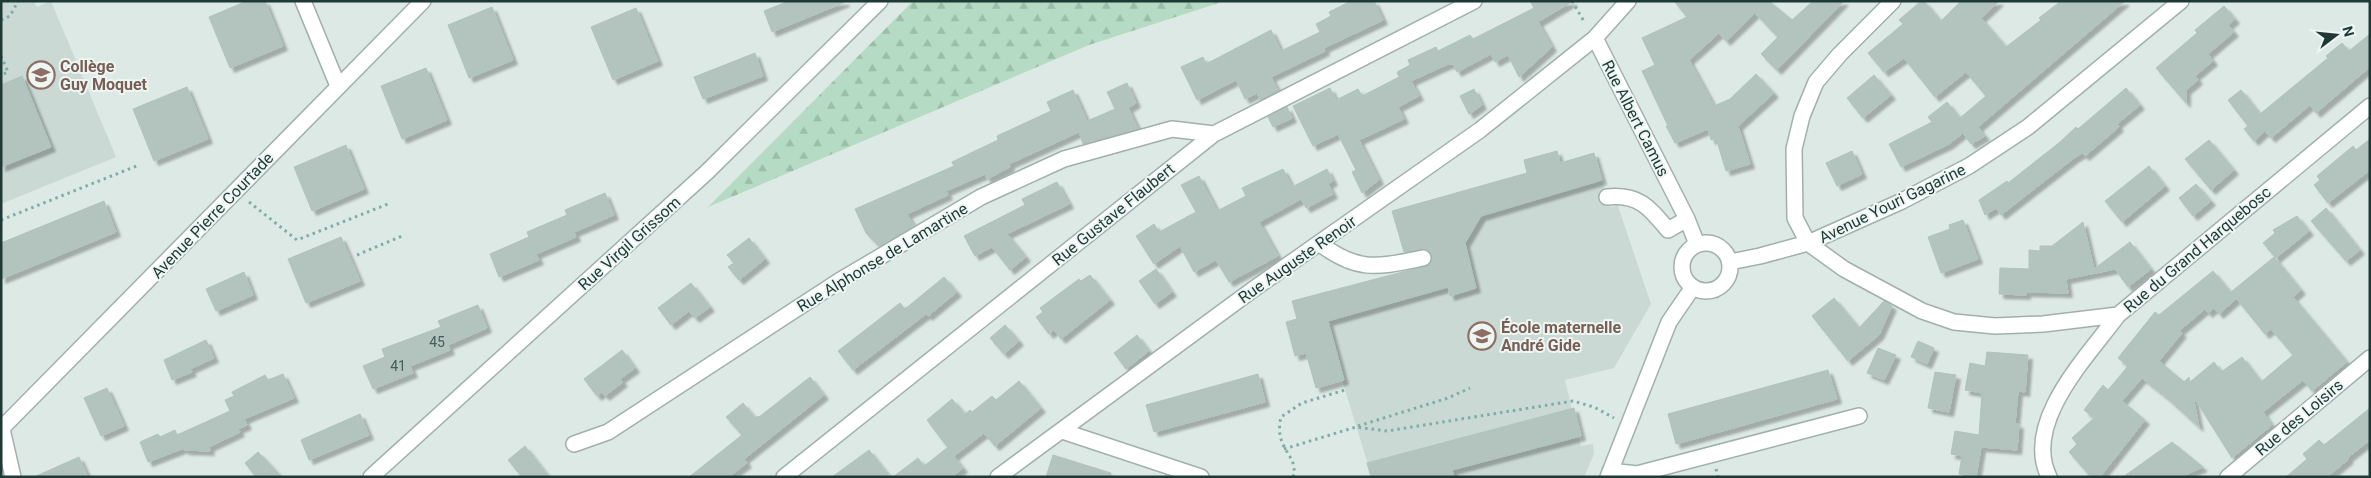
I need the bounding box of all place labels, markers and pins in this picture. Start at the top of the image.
place label: Collège Guy Moquet [60,57,148,94]
school or university icon: Collège Guy Moquet [26,60,56,90]
place label: École maternelle André Gide [1501,318,1621,355]
school or university icon: École maternelle André Gide [1467,321,1497,351]

